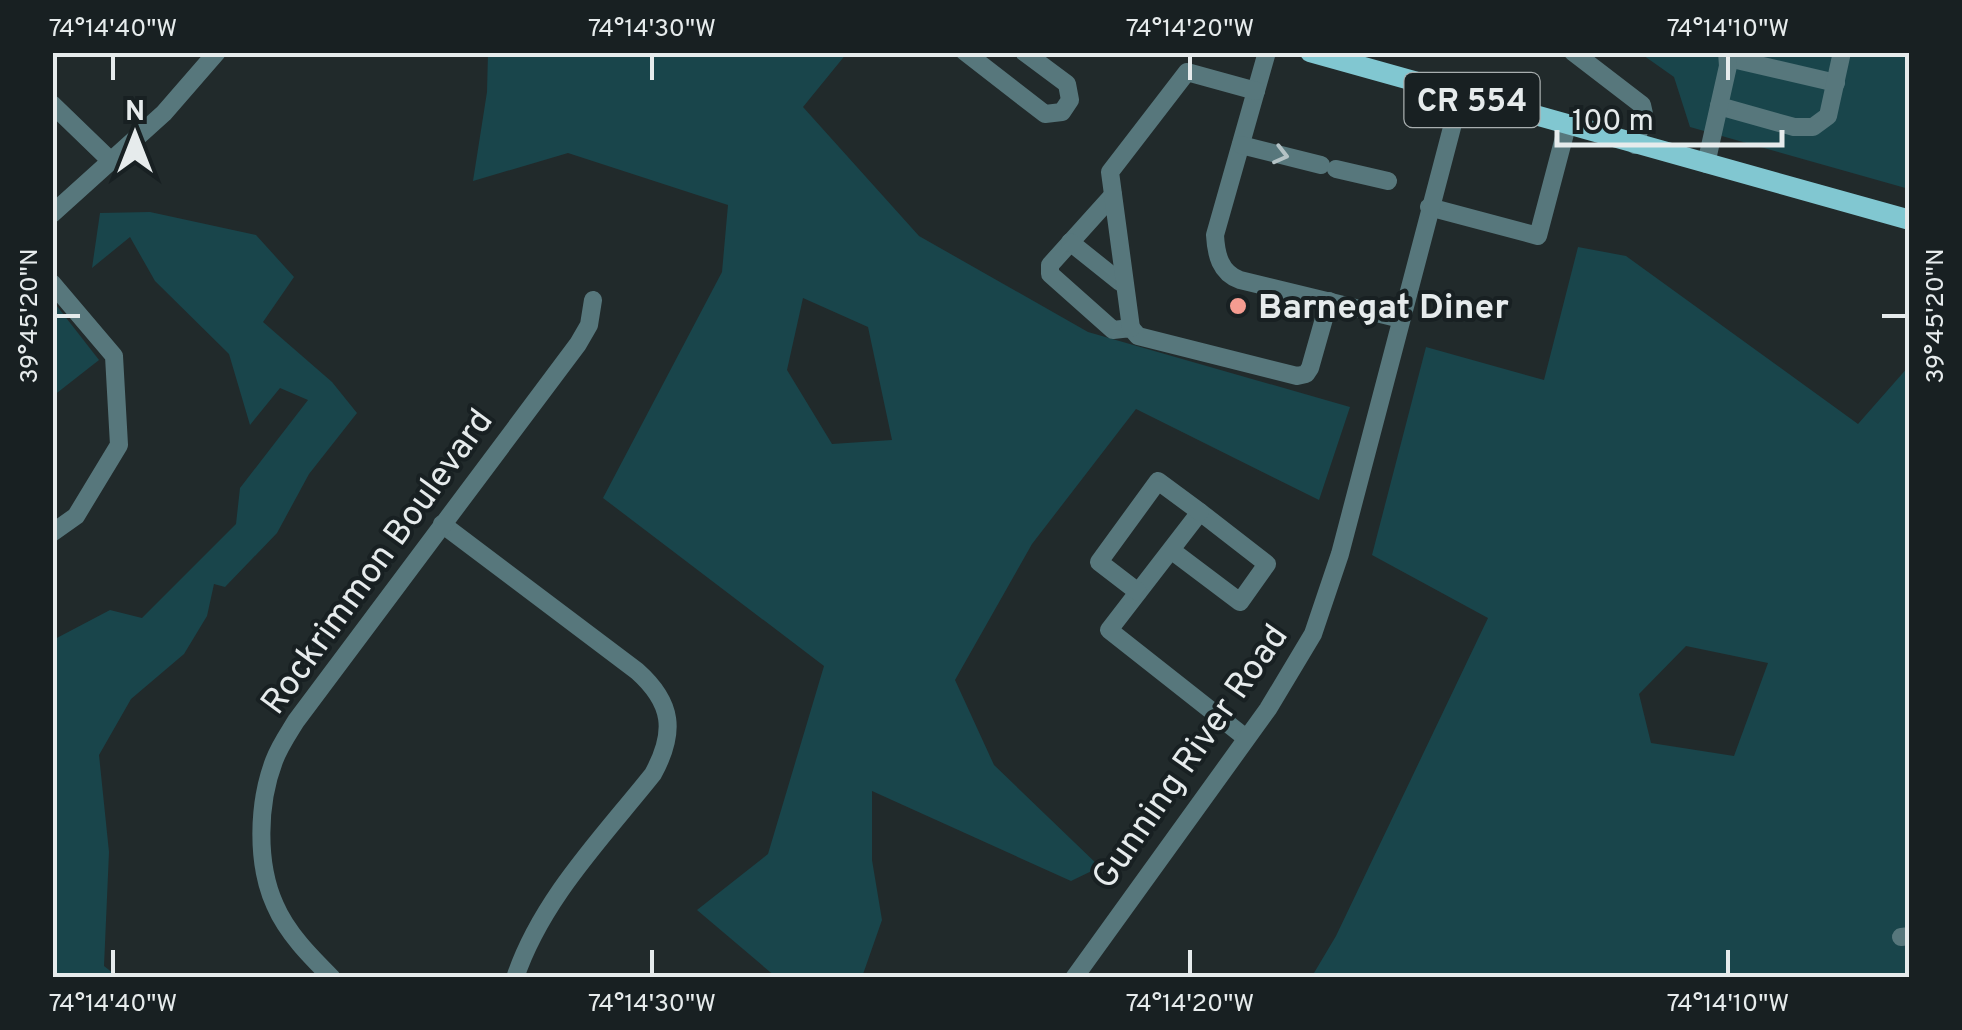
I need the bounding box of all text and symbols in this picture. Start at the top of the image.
text: 74°14'40"W [49,14,177,46]
text: 74°14'30"W [588,14,716,46]
text: 74°14'20"W [1126,14,1254,46]
text: 74°14'10"W [1667,14,1789,46]
road number: CR 554 [1404,73,1540,127]
north arrow [85,85,185,185]
scale bar [1557,85,1782,147]
text: N [125,95,145,131]
text: 100 m [1572,104,1654,141]
one-way arrow [1272,143,1289,164]
text: 39°45'20"N [15,248,47,384]
text: 39°45'20"N [1921,248,1953,384]
place label: Barnegat Diner [1258,287,1509,331]
marker: Barnegat Diner [1227,295,1249,317]
street label: Rockrimmon Boulevard [253,401,504,724]
street label: Gunning River Road [1084,617,1299,898]
text: 74°14'40"W [49,989,177,1021]
text: 74°14'30"W [588,989,716,1021]
text: 74°14'20"W [1126,989,1254,1021]
text: 74°14'10"W [1667,989,1789,1021]

